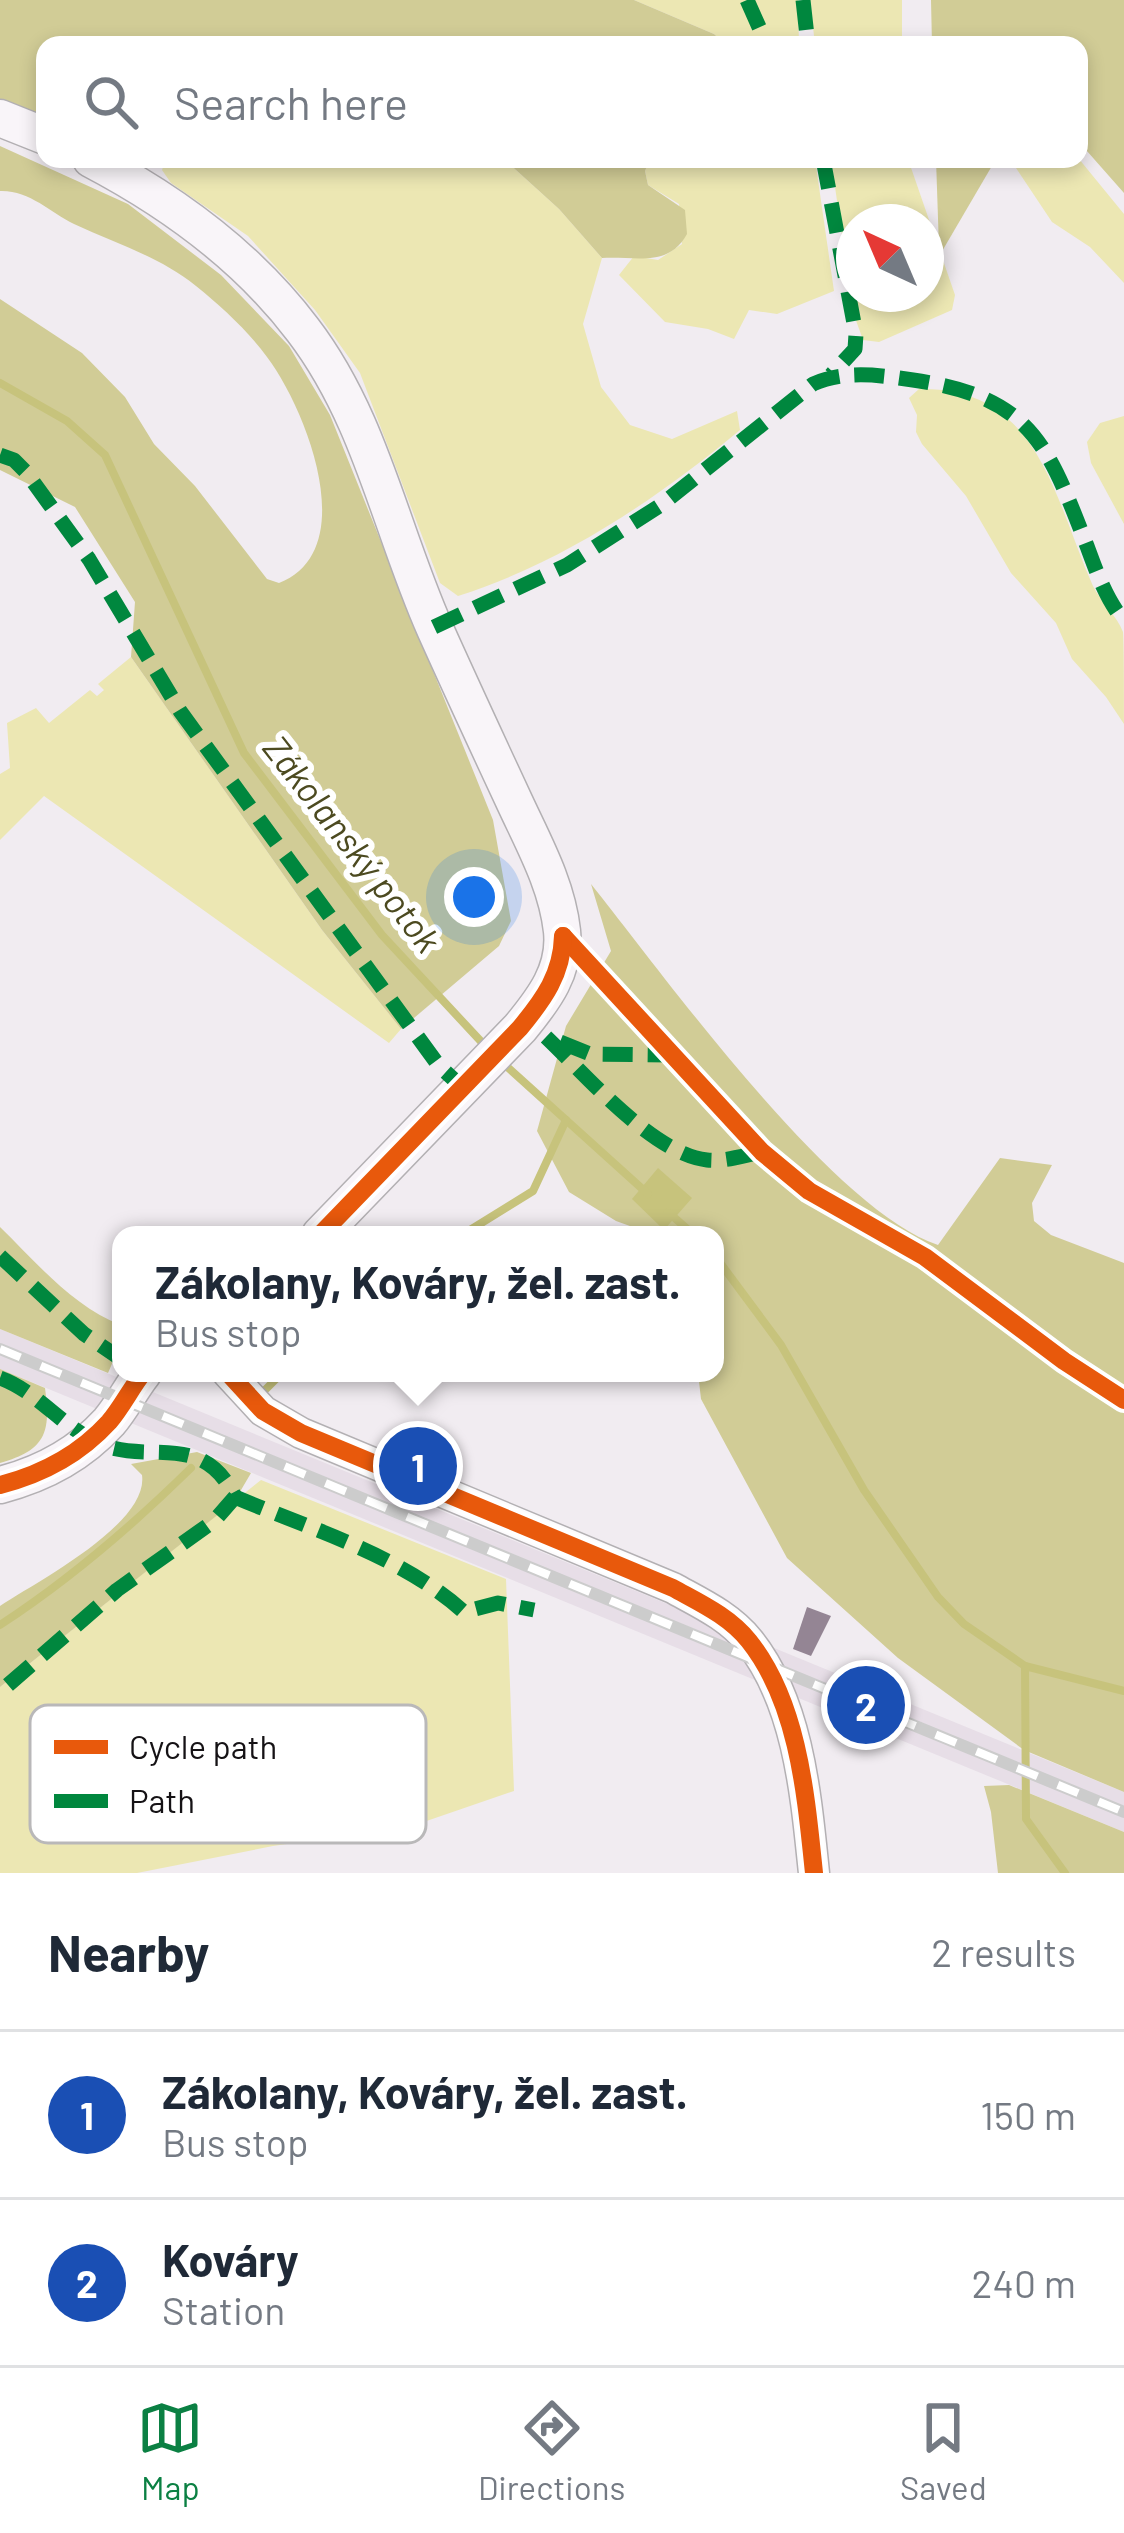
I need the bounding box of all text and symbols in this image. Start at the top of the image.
search box [36,36,1088,168]
icon: search [78,69,144,135]
text: Search here [174,75,408,129]
north arrow [836,204,944,312]
water label: Zákolanský potok [255,726,451,960]
your location [444,867,504,927]
popup [112,1226,724,1382]
text: Zákolany, Kováry, žel. zast. [155,1254,681,1308]
text: Bus stop [155,1308,302,1355]
pin: 1 [379,1421,457,1511]
pin: 2 [827,1660,905,1750]
legend [30,1705,426,1843]
text: Cycle path [129,1726,277,1766]
text: Path [129,1780,195,1820]
text: Nearby [48,1921,209,1982]
text: 2 results [931,1928,1076,1975]
text: Zákolany, Kováry, žel. zast. [162,2064,688,2118]
text: 1 [80,2091,94,2138]
text: 150 m [980,2091,1076,2138]
text: Bus stop [162,2118,308,2165]
text: Kováry [162,2232,299,2286]
text: 2 [76,2259,98,2306]
text: 240 m [972,2259,1076,2306]
text: Station [162,2286,285,2333]
tab: Map [137,2395,203,2507]
tab: Directions [478,2395,625,2507]
tab: Saved [900,2395,987,2507]

